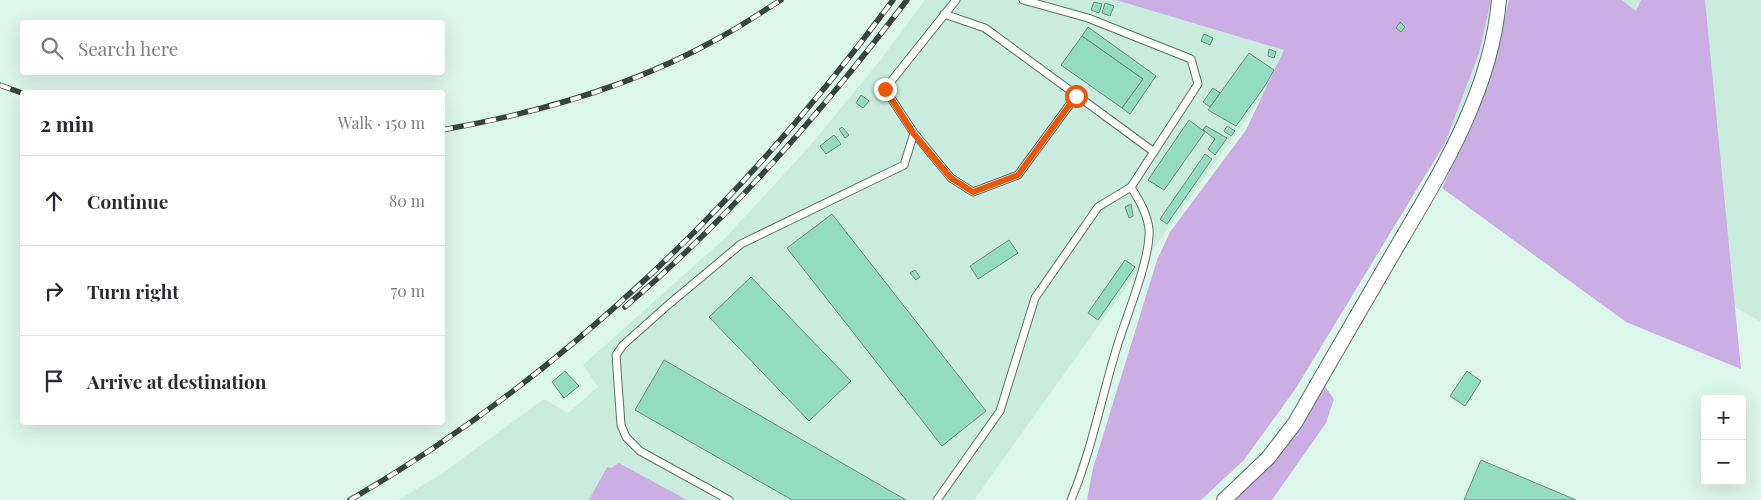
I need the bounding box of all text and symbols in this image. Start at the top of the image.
search box [20,20,445,75]
icon: search [38,34,66,62]
text: Search here [78,35,178,61]
route end [874,78,897,101]
route start [1065,85,1088,108]
text: 2 min [40,109,94,137]
text: Walk · 150 m [338,112,425,133]
icon: ahead [40,187,68,215]
text: Continue [87,188,168,214]
text: 80 m [389,190,425,211]
icon: right [40,277,68,305]
text: Turn right [87,278,179,304]
text: 70 m [391,280,425,301]
icon: arrive [40,367,68,395]
text: Arrive at destination [87,368,267,394]
map controls [1701,395,1746,485]
button: + [1701,395,1746,440]
button: − [1701,440,1746,485]

